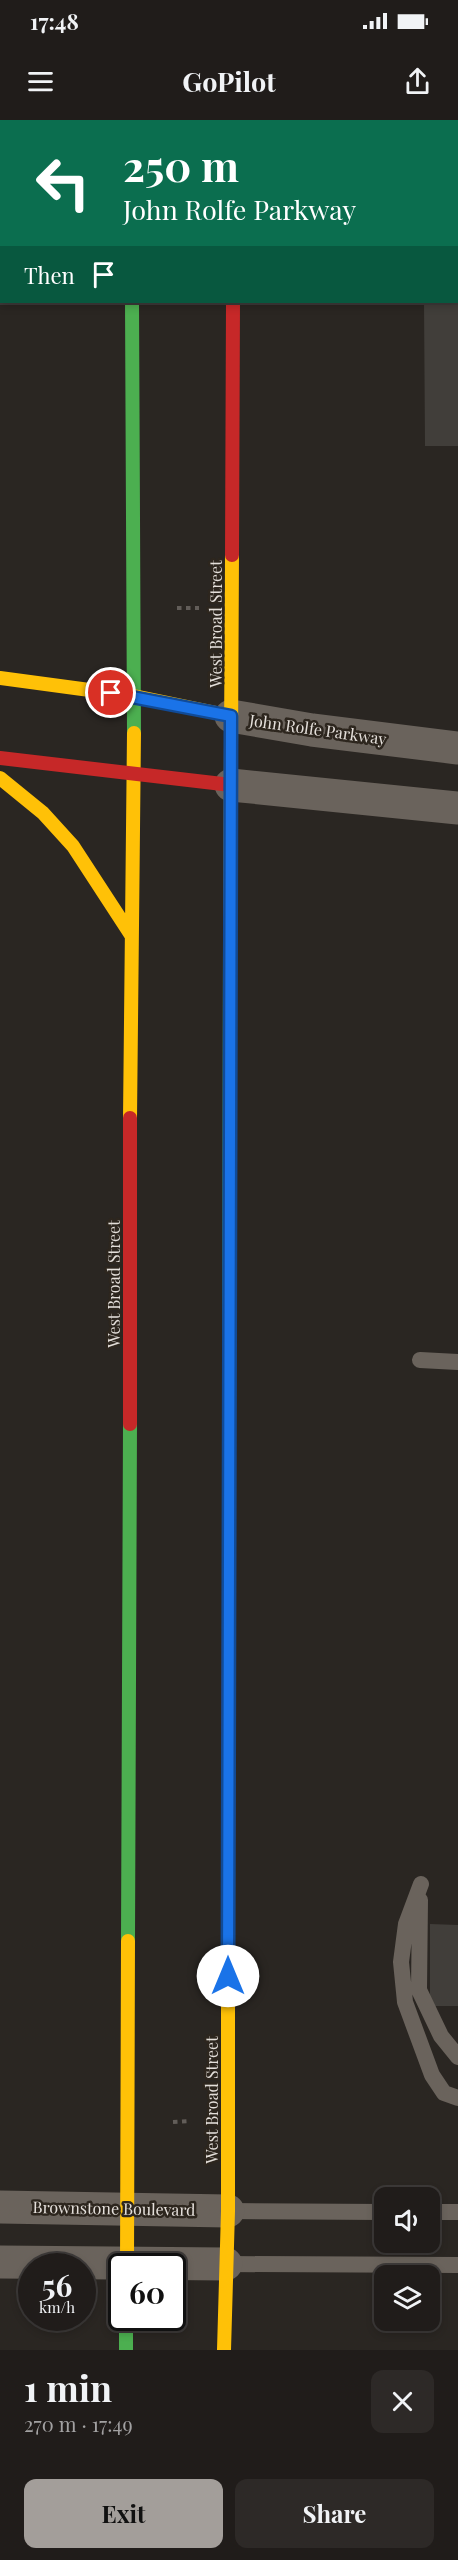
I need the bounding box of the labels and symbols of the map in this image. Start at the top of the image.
street label: West Broad Street [205,560,226,689]
pin [85,667,136,718]
street label: John Rolfe Parkway [247,709,388,749]
street label: West Broad Street [103,1220,124,1349]
position arrow [196,1944,260,2008]
street label: West Broad Street [201,2036,222,2165]
street label: Brownstone Boulevard [32,2196,196,2220]
speed limit sign: 60 [108,2253,186,2331]

